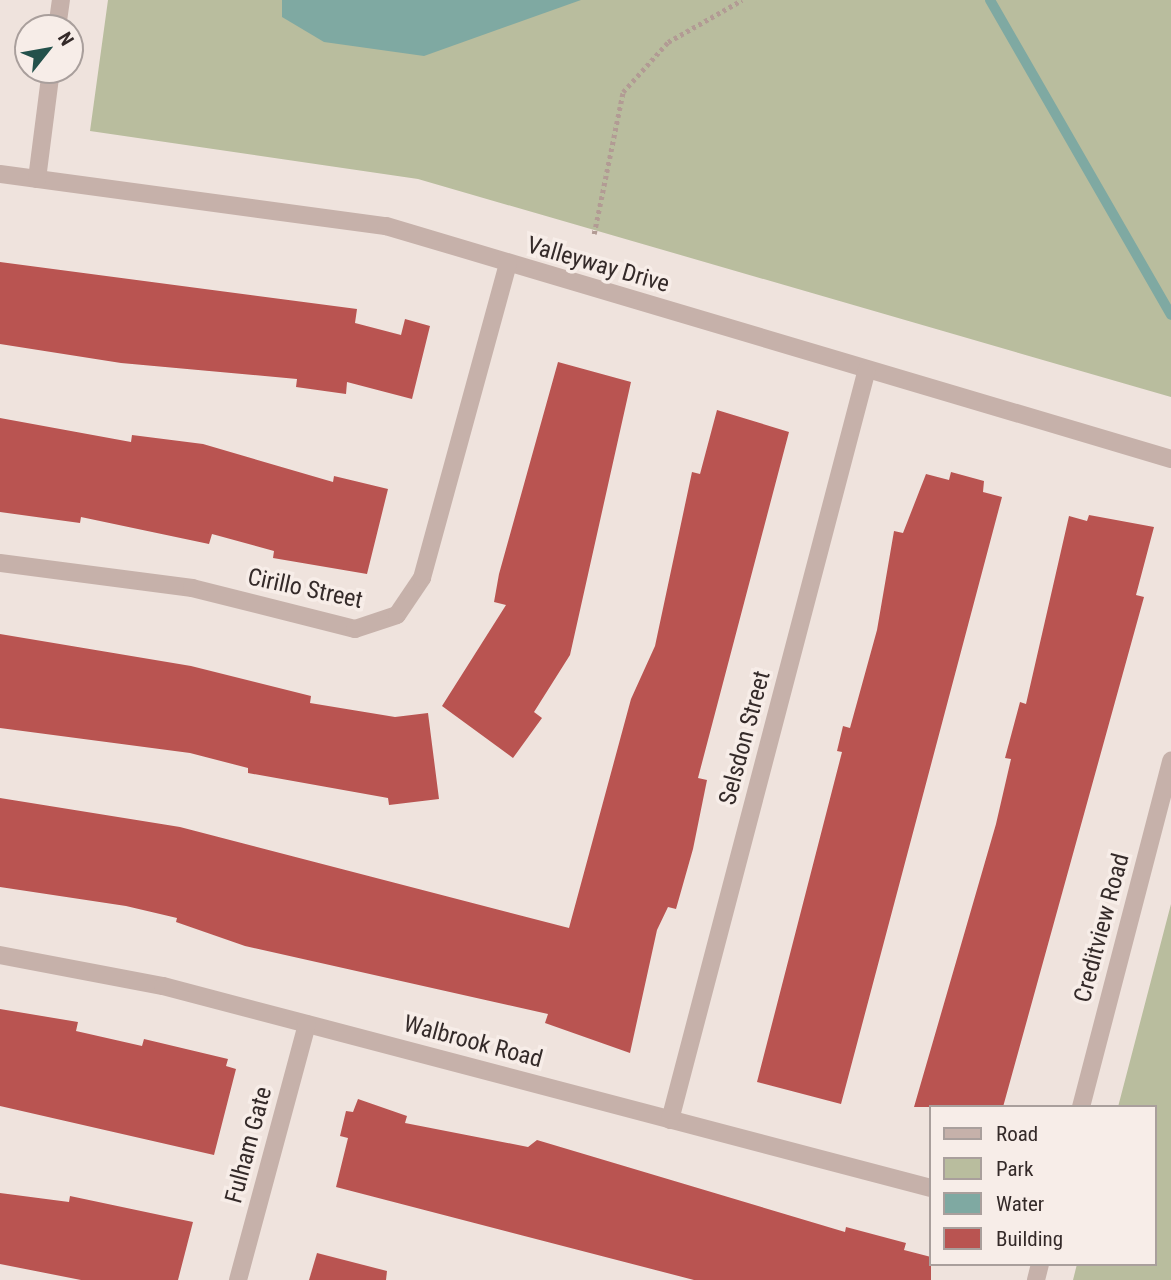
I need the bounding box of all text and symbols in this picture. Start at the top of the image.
north arrow [14,14,84,84]
text: N [53,28,79,50]
street label: Valleyway Drive [523,231,673,299]
street label: Cirillo Street [245,563,365,615]
street label: Selsdon Street [713,668,777,808]
street label: Creditview Road [1068,850,1136,1006]
street label: Walbrook Road [400,1010,546,1074]
street label: Fulham Gate [220,1084,278,1206]
legend [930,1105,1157,1266]
text: Road [996,1122,1038,1146]
text: Park [996,1157,1033,1181]
text: Water [996,1192,1044,1216]
text: Building [996,1227,1063,1251]

